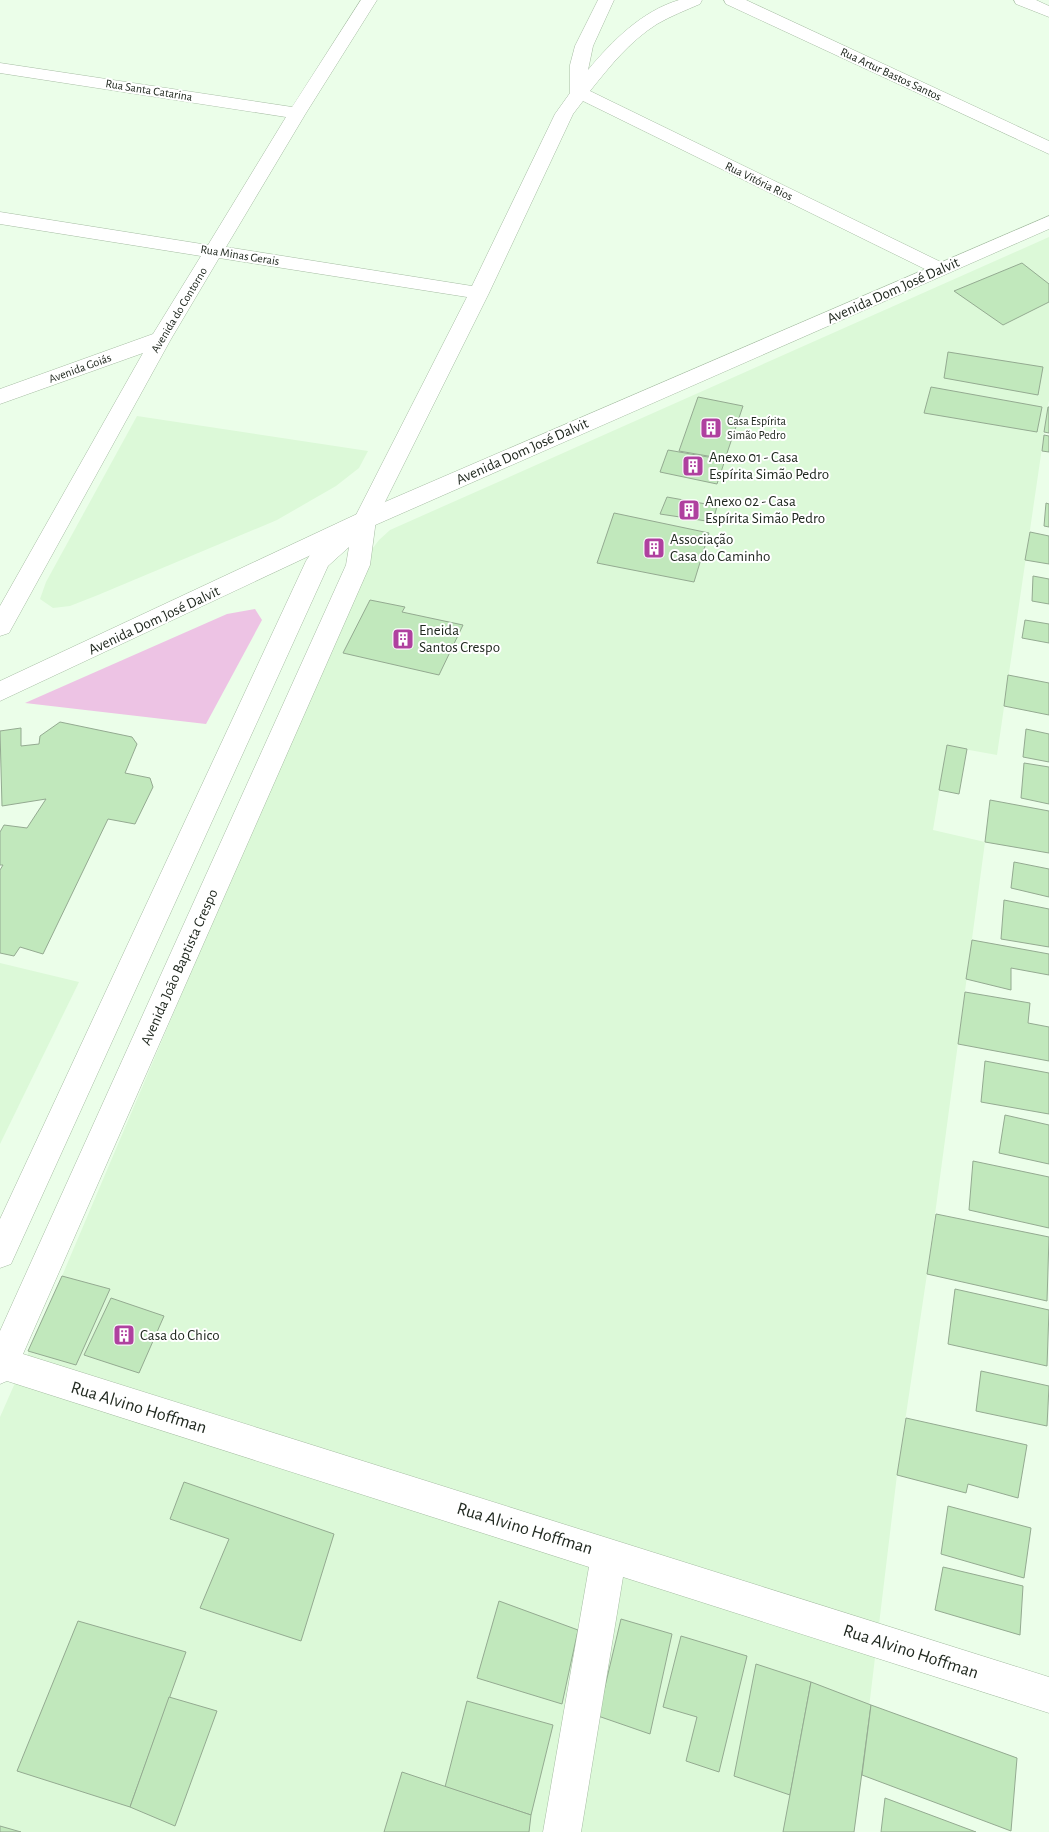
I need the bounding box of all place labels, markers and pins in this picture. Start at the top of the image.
place label: Casa Espírita Simão Pedro [727,415,787,441]
building icon: Casa Espírita Simão Pedro [699,416,723,440]
place label: Anexo 01 - Casa Espírita Simão Pedro [709,450,829,482]
building icon: Anexo 01 - Casa Espírita Simão Pedro [681,454,705,478]
place label: Anexo 02 - Casa Espírita Simão Pedro [705,494,825,526]
building icon: Anexo 02 - Casa Espírita Simão Pedro [677,498,701,522]
place label: Associação Casa do Caminho [670,532,770,564]
building icon: Associação Casa do Caminho [642,536,666,560]
place label: Eneida Santos Crespo [419,623,500,655]
building icon: Eneida Santos Crespo [391,627,415,651]
building icon: Casa do Chico [112,1323,136,1347]
place label: Casa do Chico [140,1328,220,1343]

